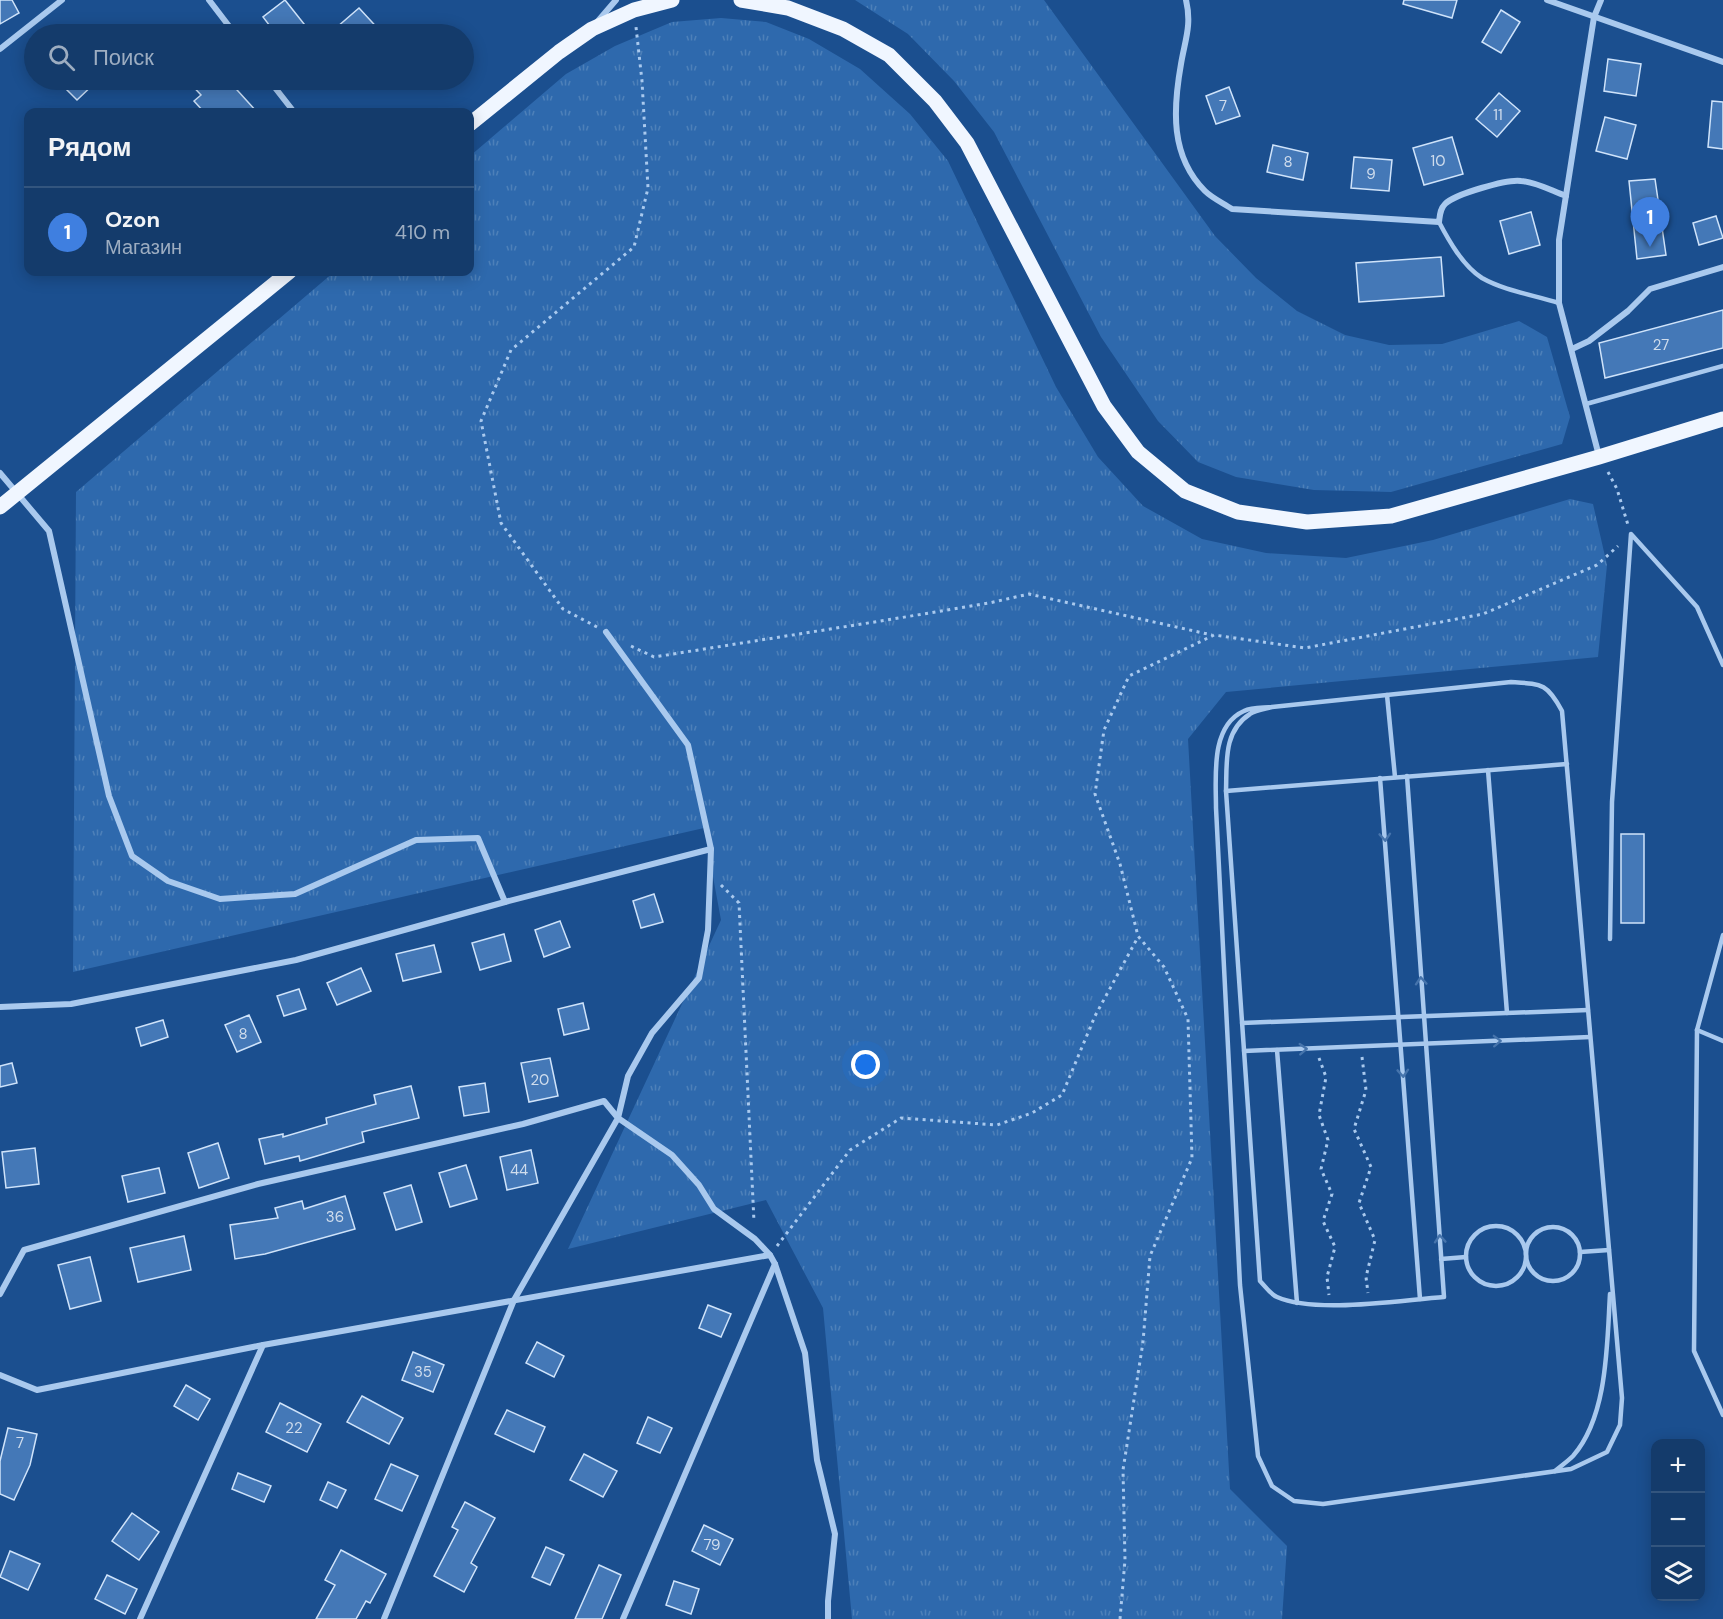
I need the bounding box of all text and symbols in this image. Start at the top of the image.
search box [24,24,474,90]
icon: search [45,41,78,74]
text: Поиск [93,43,154,72]
house number: 7 [1219,96,1227,116]
house number: 11 [1493,105,1503,125]
text: Рядом [48,130,131,164]
house number: 10 [1431,151,1445,171]
house number: 8 [1283,152,1293,172]
house number: 9 [1366,164,1376,184]
pin: 1 [1630,198,1670,247]
text: Ozon [105,205,160,234]
text: 1 [64,219,71,245]
text: 410 m [395,219,450,245]
text: Магазин [105,234,182,260]
house number: 27 [1653,335,1669,355]
one-way arrow [1378,832,1391,841]
one-way arrow [1415,977,1428,986]
house number: 8 [238,1024,248,1044]
one-way arrow [1493,1034,1502,1047]
one-way arrow [1298,1042,1307,1055]
your location [851,1050,880,1079]
one-way arrow [1396,1069,1409,1078]
house number: 20 [531,1070,549,1090]
house number: 44 [510,1160,528,1180]
house number: 36 [326,1207,344,1227]
one-way arrow [1433,1234,1446,1243]
house number: 35 [414,1362,432,1382]
house number: 22 [285,1418,303,1438]
house number: 7 [16,1433,24,1453]
map controls [1651,1439,1705,1601]
button: + [1651,1439,1705,1493]
button: − [1651,1493,1705,1547]
house number: 79 [703,1535,721,1555]
button: layers [1651,1547,1705,1601]

